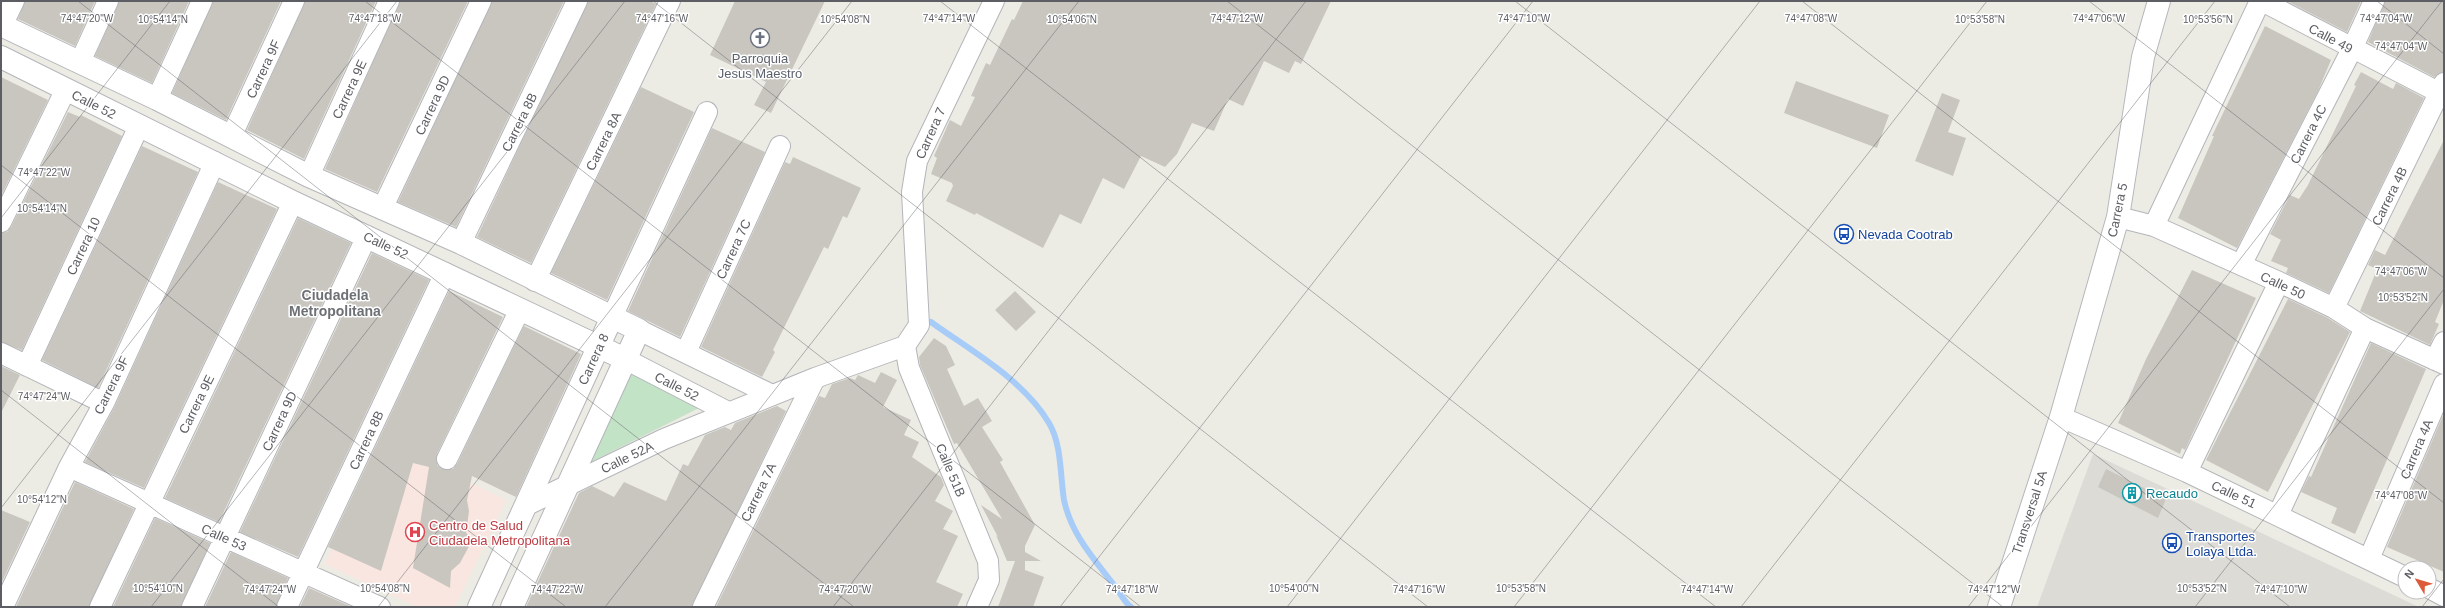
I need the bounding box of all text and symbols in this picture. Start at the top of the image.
text: 74°47'20"W [61,13,114,24]
text: 74°47'18"W [349,13,402,24]
text: 74°47'16"W [636,13,689,24]
text: 74°47'14"W [923,13,976,24]
text: 74°47'12"W [1211,13,1264,24]
text: 74°47'10"W [1498,13,1551,24]
text: 74°47'08"W [1785,13,1838,24]
text: 74°47'06"W [2073,13,2126,24]
text: 74°47'04"W [2360,13,2413,24]
text: 10°54'14"N [138,14,188,25]
text: 10°54'08"N [820,14,870,25]
text: 10°54'06"N [1047,14,1097,25]
text: 10°53'58"N [1955,14,2005,25]
text: 10°53'56"N [2183,14,2233,25]
street label: Calle 49 [2306,21,2355,56]
church icon: Parroquia Jesus Maestro [749,27,771,49]
street label: Carrera 9F [243,38,284,101]
text: 74°47'04"W [2375,41,2428,52]
place label: Parroquia Jesus Maestro [718,51,802,81]
street label: Carrera 9E [329,57,370,121]
street label: Carrera 9D [412,73,453,138]
street label: Calle 52 [69,87,118,122]
street label: Carrera 8B [499,90,540,154]
street label: Carrera 4C [2287,102,2330,166]
street label: Carrera 7 [912,105,948,161]
street label: Carrera 8A [583,109,624,173]
street label: Carrera 4B [2369,164,2410,228]
text: 74°47'22"W [18,167,71,178]
street label: Carrera 5 [2104,182,2131,239]
text: 10°54'14"N [17,203,67,214]
street label: Carrera 10 [64,215,103,278]
street label: Carrera 7C [713,217,754,282]
bus stop icon: Nevada Cootrab [1833,223,1855,245]
place label: Nevada Cootrab [1858,227,1953,242]
street label: Calle 52 [361,229,411,262]
text: 74°47'06"W [2375,266,2428,277]
street label: Calle 50 [2258,269,2308,302]
district label: Ciudadela Metropolitana [289,287,381,319]
text: 10°53'52"N [2378,292,2428,303]
street label: Carrera 8 [575,331,612,387]
street label: Carrera 9F [91,354,132,417]
street label: Calle 52 [652,369,701,404]
street label: Carrera 9E [176,372,217,436]
street label: Carrera 9D [259,389,300,454]
text: 74°47'24"W [18,391,71,402]
street label: Carrera 8B [346,408,387,472]
street label: Carrera 4A [2397,417,2436,481]
street label: Calle 52A [599,438,656,477]
street label: Calle 51B [933,441,968,499]
street label: Carrera 7A [738,460,779,524]
street label: Transversal 5A [2009,468,2050,556]
street label: Calle 51 [2209,478,2259,511]
building icon: Recaudo [2121,482,2143,504]
place label: Recaudo [2146,486,2198,501]
text: 74°47'08"W [2375,490,2428,501]
text: 10°54'12"N [17,494,67,505]
place label: Centro de Salud Ciudadela Metropolitana [429,518,571,548]
street label: Calle 53 [199,521,249,554]
hospital icon: Centro de Salud Ciudadela Metropolitana [404,521,426,543]
place label: Transportes Lolaya Ltda. [2186,529,2257,559]
bus stop icon: Transportes Lolaya Ltda. [2161,532,2183,554]
north arrow [2397,560,2437,600]
text: N [2402,567,2416,581]
text: 10°54'10"N [133,583,183,594]
text: 10°54'08"N [360,583,410,594]
text: 10°54'00"N [1269,583,1319,594]
text: 10°53'58"N [1496,583,1546,594]
text: 10°53'52"N [2177,583,2227,594]
text: 74°47'24"W [244,584,297,595]
text: 74°47'22"W [531,584,584,595]
text: 74°47'20"W [819,584,872,595]
text: 74°47'18"W [1106,584,1159,595]
text: 74°47'16"W [1393,584,1446,595]
text: 74°47'14"W [1681,584,1734,595]
text: 74°47'12"W [1968,584,2021,595]
text: 74°47'10"W [2255,584,2308,595]

